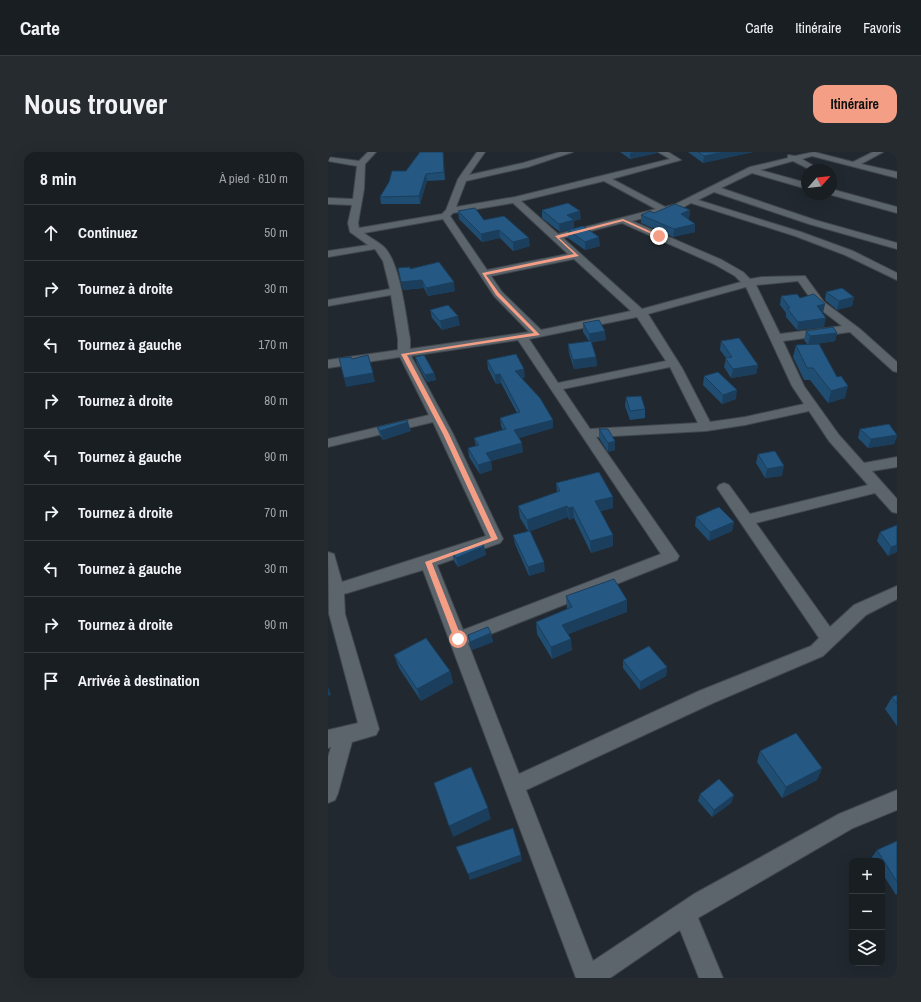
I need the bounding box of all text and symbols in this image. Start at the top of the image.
text: Carte [20,15,60,41]
text: Carte [745,19,773,37]
text: Itinéraire [795,19,841,37]
text: Favoris [863,19,901,37]
text: Nous trouver [24,85,167,123]
button: Itinéraire [813,85,897,123]
north arrow [801,164,837,200]
text: 8 min [40,167,76,190]
text: À pied · 610 m [219,170,288,187]
icon: ahead [40,222,62,244]
text: Continuez [78,222,137,243]
text: 50 m [264,224,288,241]
route end [650,227,668,245]
icon: right [40,278,62,300]
text: Tournez à droite [78,278,173,299]
text: 30 m [264,280,288,297]
icon: left [40,334,62,356]
text: Tournez à gauche [78,334,182,355]
text: 170 m [258,336,288,353]
icon: right [40,390,62,412]
text: Tournez à droite [78,390,173,411]
text: 80 m [264,392,288,409]
icon: left [40,446,62,468]
text: Tournez à gauche [78,446,182,467]
text: 90 m [264,448,288,465]
icon: right [40,502,62,524]
text: Tournez à droite [78,502,173,523]
text: 70 m [264,504,288,521]
icon: left [40,558,62,580]
text: Tournez à gauche [78,558,182,579]
text: 30 m [264,560,288,577]
icon: right [40,614,62,636]
text: Tournez à droite [78,614,173,635]
text: 90 m [264,616,288,633]
route start [449,630,467,648]
icon: arrive [40,670,62,692]
text: Arrivée à destination [78,670,200,691]
map controls [849,858,885,966]
button: + [849,858,885,894]
button: − [849,894,885,930]
button: layers [849,930,885,966]

